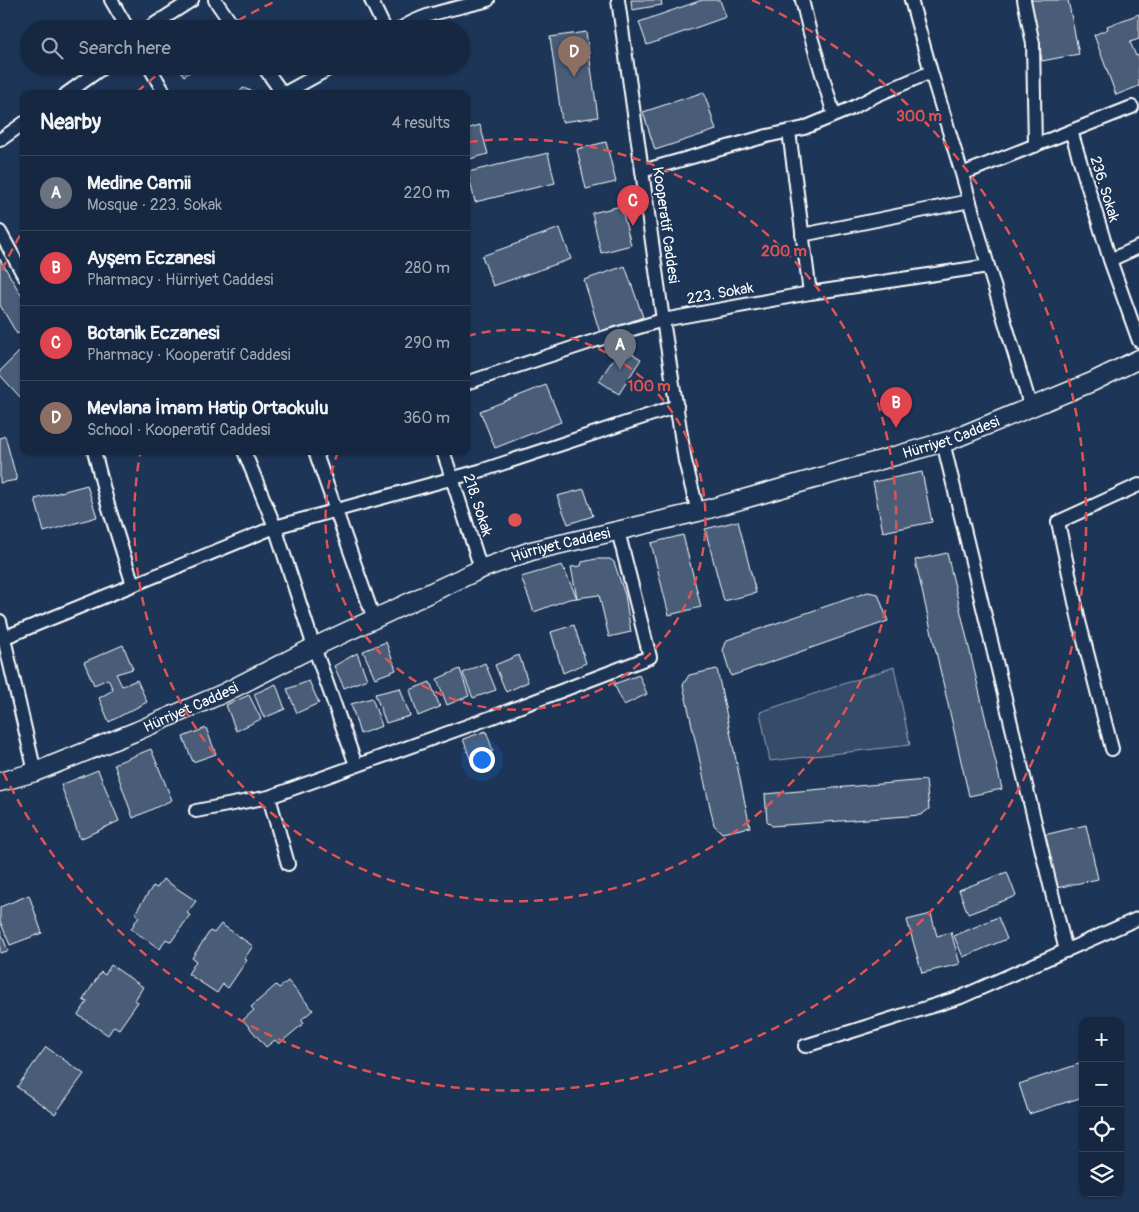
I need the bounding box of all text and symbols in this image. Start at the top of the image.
search box [20,20,470,75]
icon: search [38,34,66,62]
text: Search here [78,36,171,60]
pin: D [558,36,590,77]
text: 300 m [896,107,942,126]
text: Nearby [40,109,101,136]
text: 4 results [392,113,450,133]
street label: 236. Sokak [1086,154,1124,225]
street label: Kooperatif Caddesi [648,166,683,285]
text: Medine Camii [87,171,191,195]
text: A [51,183,61,203]
text: 220 m [404,183,450,203]
pin: C [617,185,649,226]
text: Mosque · 223. Sokak [87,195,222,215]
text: 200 m [761,242,807,261]
text: Ayşem Eczanesi [87,246,215,270]
text: B [51,258,61,278]
text: 280 m [404,258,450,278]
text: Pharmacy · Hürriyet Caddesi [87,270,273,290]
street label: 223. Sokak [685,278,756,309]
text: Botanik Eczanesi [87,321,220,345]
pin: A [604,329,636,370]
text: C [51,333,61,353]
text: 290 m [404,333,450,353]
text: Pharmacy · Kooperatif Caddesi [87,345,291,365]
text: 100 m [628,377,670,396]
pin: B [880,387,912,428]
text: Mevlana İmam Hatip Ortaokulu [87,396,329,420]
text: D [51,408,61,428]
text: 360 m [403,408,450,428]
street label: Hürriyet Caddesi [900,412,1003,463]
text: School · Kooperatif Caddesi [87,420,270,440]
street label: 218. Sokak [459,471,497,540]
centre of rings [506,511,524,529]
street label: Hürriyet Caddesi [509,524,612,567]
street label: Hürriyet Caddesi [141,678,242,737]
your location [469,747,495,773]
map controls [1079,1017,1124,1197]
button: + [1079,1017,1124,1062]
button: − [1079,1062,1124,1107]
button: locate [1079,1107,1124,1152]
button: layers [1079,1152,1124,1197]

